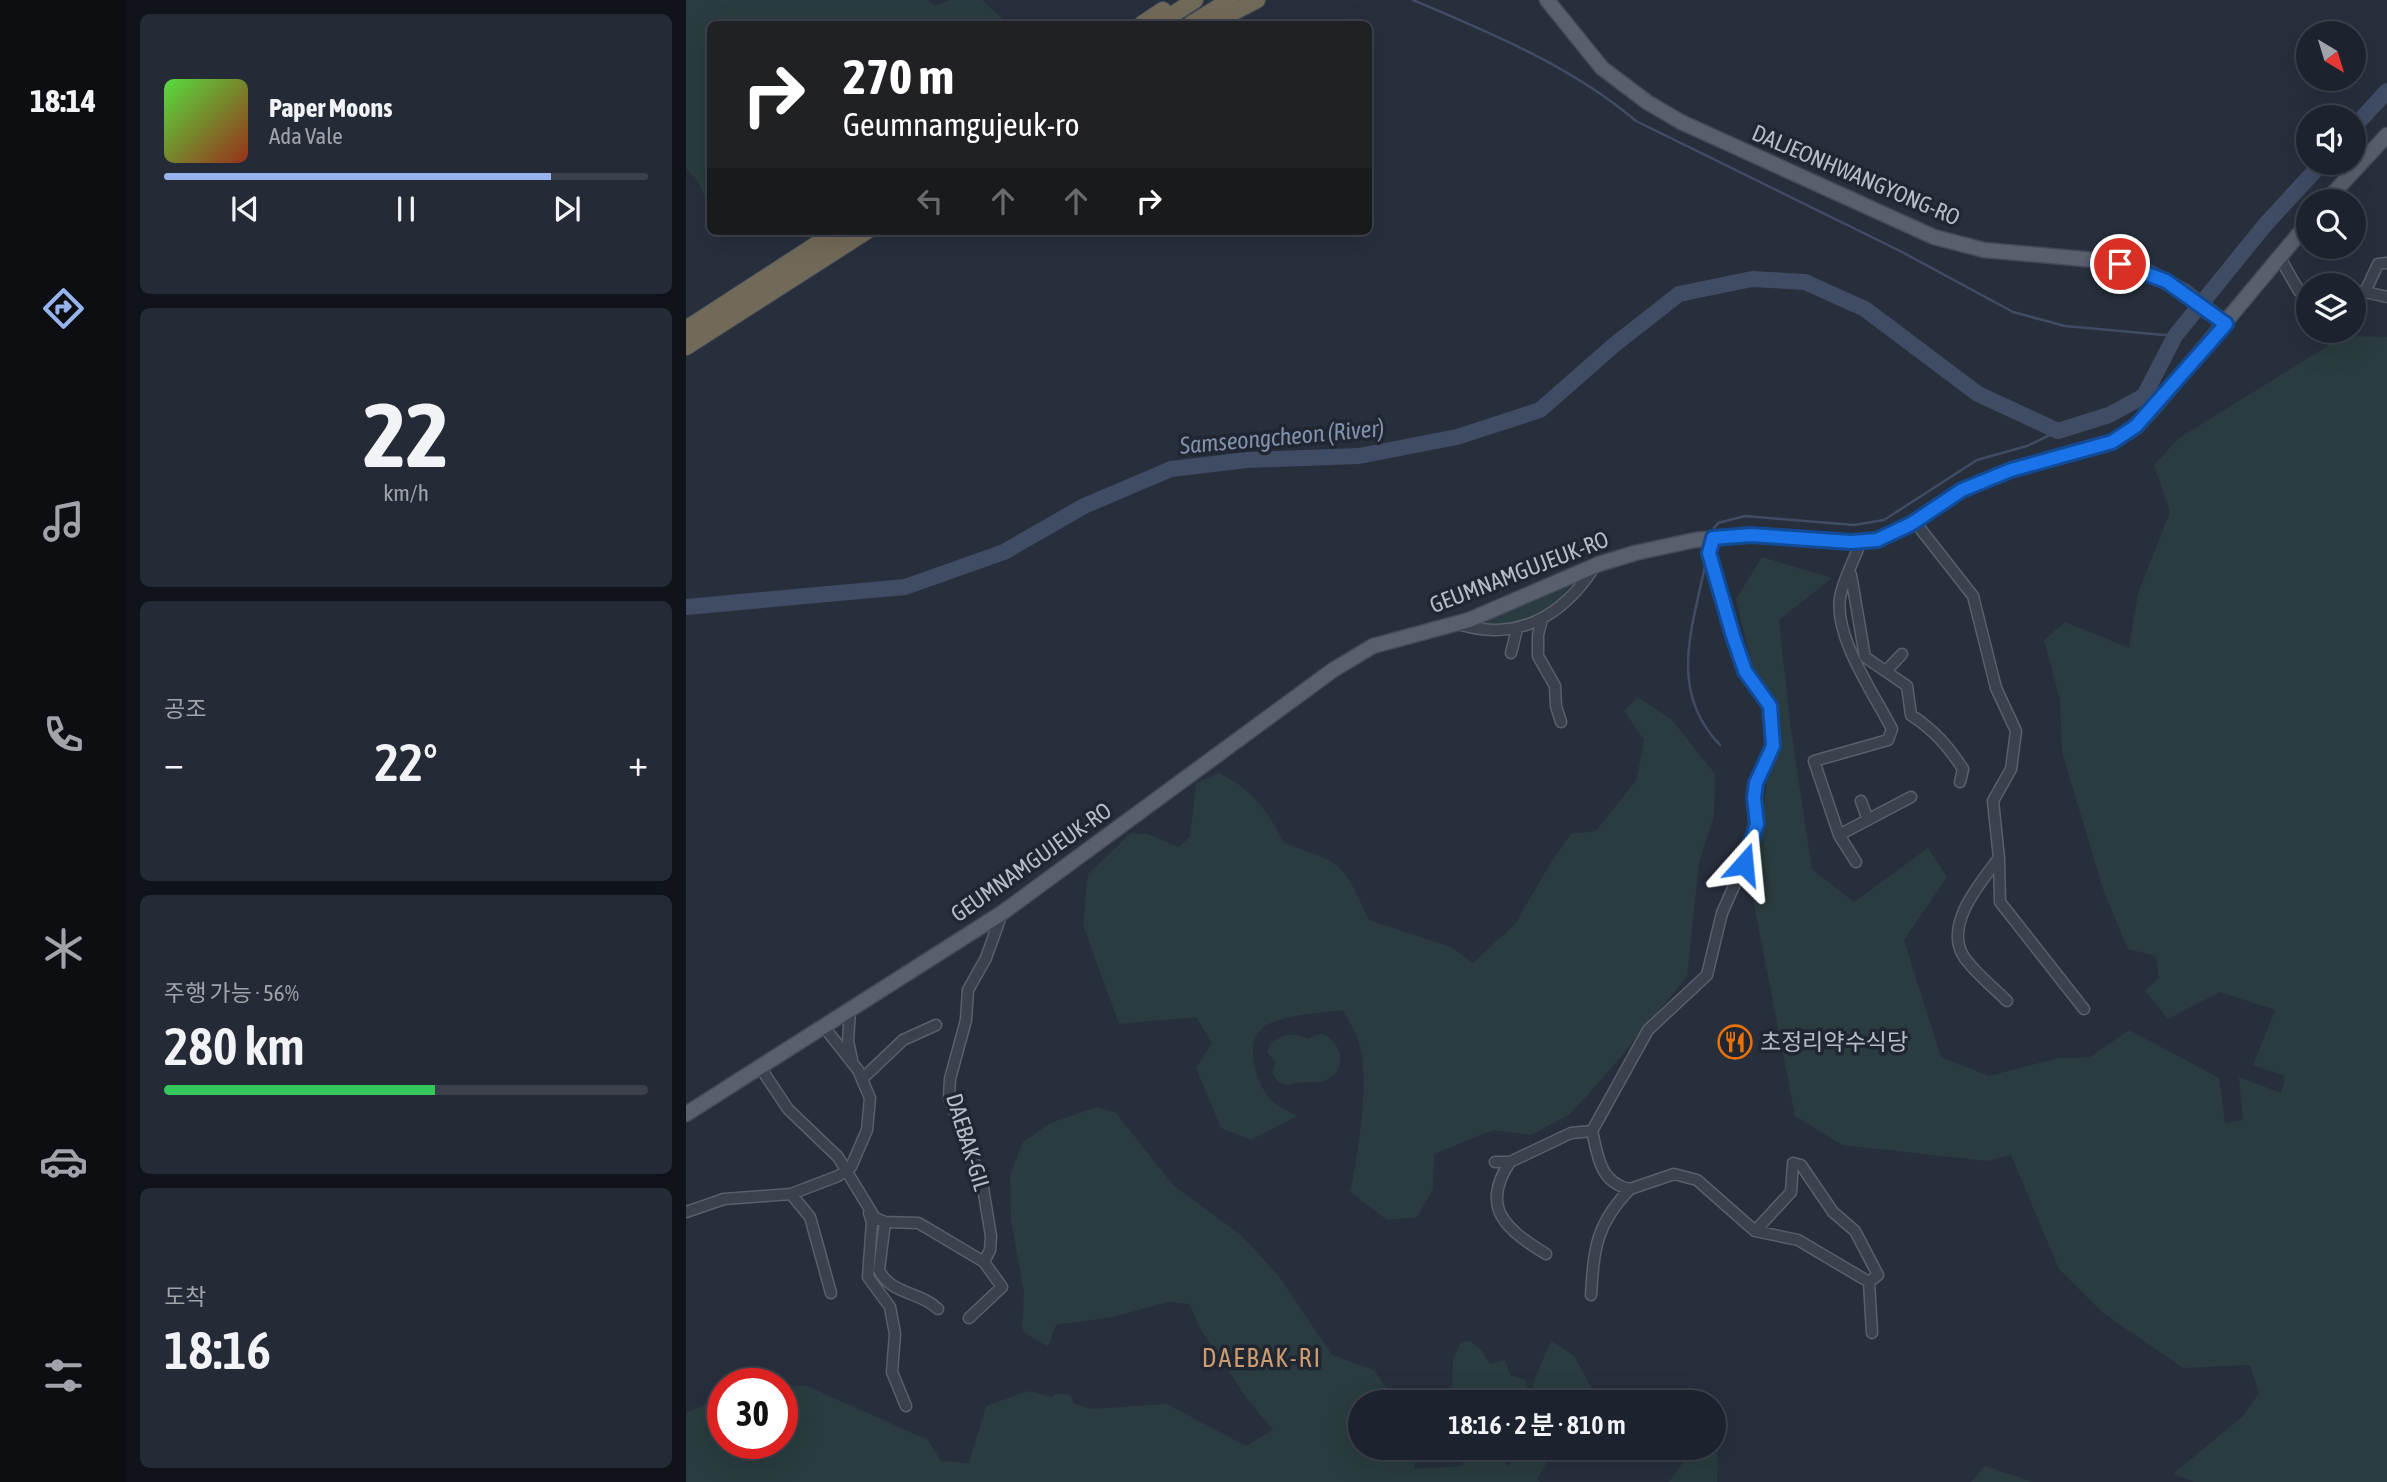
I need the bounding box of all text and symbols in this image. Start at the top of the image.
north arrow [2296,21,2366,91]
map controls [2296,21,2366,343]
text: 270 m [843,48,954,104]
icon: right [728,49,819,140]
text: 18:14 [30,82,96,119]
text: Paper Moons [269,93,392,123]
button: sound [2296,105,2366,175]
text: Geumnamgujeuk-ro [843,106,1080,143]
street label: DALJEONHWANGYONG-RO [1748,119,1964,231]
text: Ada Vale [269,123,343,149]
icon: left [911,182,949,220]
icon: ahead [984,182,1022,220]
icon: ahead [1057,182,1095,220]
icon: right [1130,182,1168,220]
button: search [2296,189,2366,259]
icon: previous [226,190,264,228]
icon: pause [387,190,425,228]
icon: next [548,190,586,228]
pin [2090,234,2150,294]
icon: arrive [2101,245,2139,283]
button: layers [2296,273,2366,343]
icon: directions [39,284,88,333]
text: 22 [363,382,449,486]
water label: Samseongcheon (River) [1178,414,1385,459]
text: km/h [383,480,429,506]
icon: music [39,497,88,546]
street label: GEUMNAMGUJEUK-RO [1426,526,1612,618]
text: 공조 [164,696,206,722]
icon: phone [39,710,88,759]
text: 22° [374,732,438,792]
text: − [164,741,184,784]
text: + [628,741,648,784]
street label: GEUMNAMGUJEUK-RO [946,797,1116,927]
position arrow [1707,827,1781,901]
icon: climate [39,924,88,973]
text: 주행 가능 · 56% [164,980,299,1006]
text: 280 km [164,1016,305,1076]
restaurant icon: 초정리약수식당 [1716,1023,1754,1061]
place label: 초정리약수식당 [1760,1029,1908,1055]
street label: DAEBAK-GIL [941,1090,995,1194]
icon: car [39,1137,88,1186]
text: 도착 [164,1284,206,1310]
text: 18:16 [164,1320,271,1380]
district label: DAEBAK-RI [1202,1343,1322,1373]
icon: filters [39,1351,88,1400]
speed limit sign: 30 [707,1368,798,1459]
text: 18:16 · 2 분 · 810 m [1448,1410,1626,1440]

